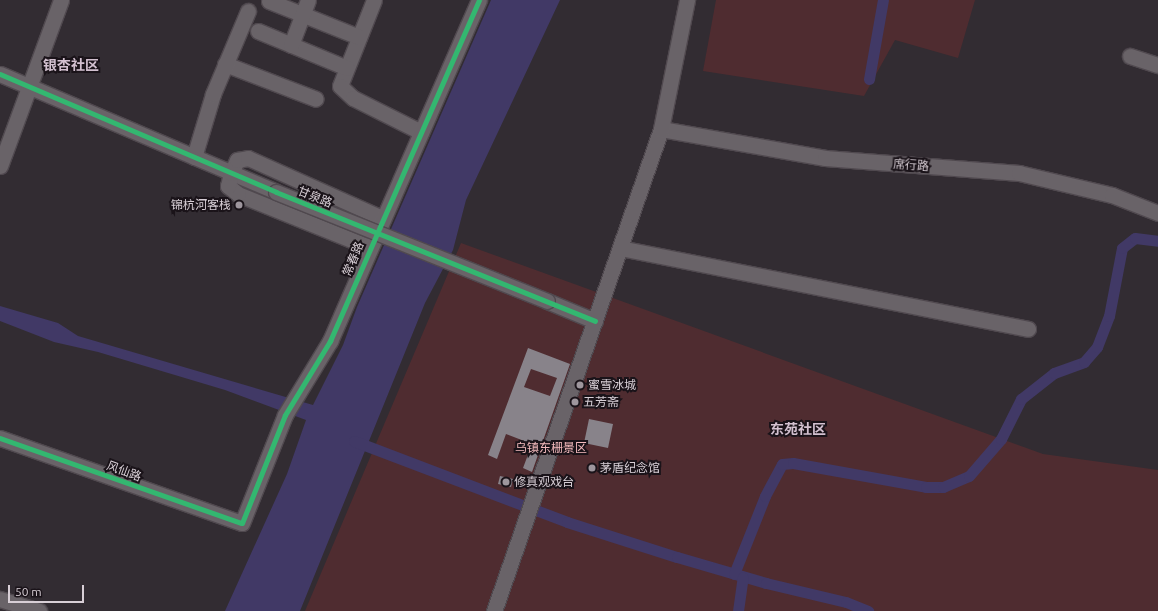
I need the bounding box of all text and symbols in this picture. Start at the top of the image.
district label: 银杏社区 [43,57,99,73]
street label: 席行路 [893,157,929,173]
street label: 甘泉路 [296,184,334,210]
place label: 锦杭河客栈 [171,198,231,212]
marker: 锦杭河客栈 [234,200,244,210]
street label: 常春路 [339,240,367,278]
place label: 蜜雪冰城 [588,378,636,392]
marker: 蜜雪冰城 [575,380,585,390]
place label: 五芳斋 [583,395,619,409]
marker: 五芳斋 [570,397,580,407]
district label: 东苑社区 [770,421,826,437]
park label: 乌镇东栅景区 [515,441,587,455]
street label: 风仙路 [105,458,143,484]
place label: 茅盾纪念馆 [600,461,660,475]
marker: 茅盾纪念馆 [587,463,597,473]
place label: 修真观戏台 [514,475,574,489]
marker: 修真观戏台 [501,477,511,487]
scale bar [10,577,86,603]
text: 50 m [15,585,42,598]

